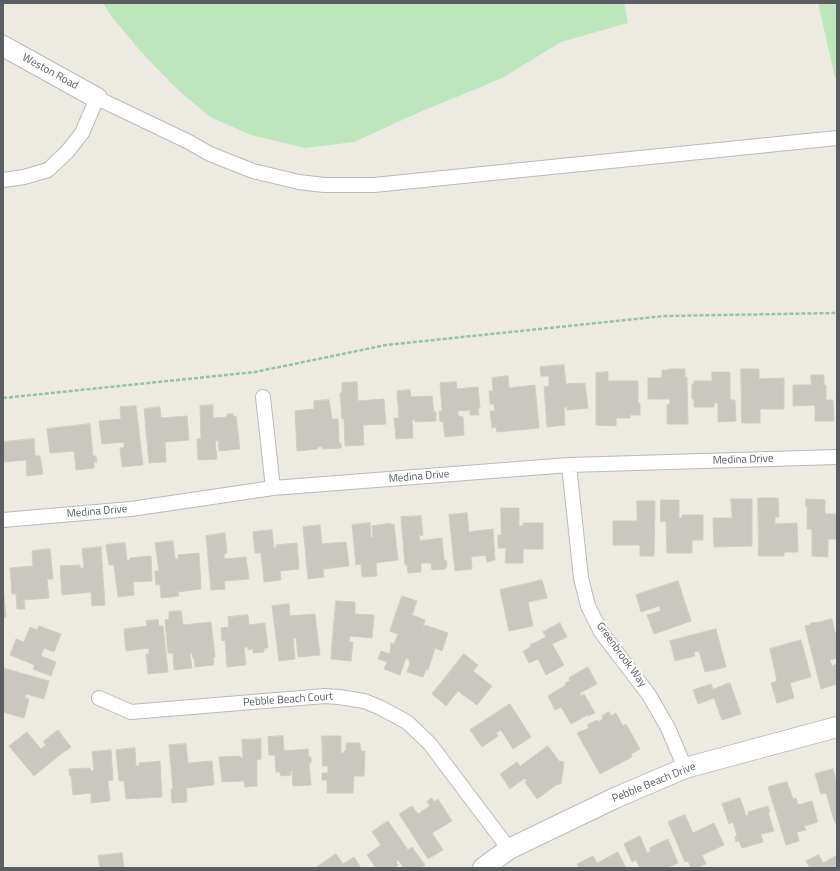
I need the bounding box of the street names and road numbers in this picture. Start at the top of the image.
street label: Weston Road [20,51,80,93]
street label: Medina Drive [712,452,774,468]
street label: Medina Drive [388,468,450,486]
street label: Medina Drive [66,503,128,521]
street label: Greenbrook Way [593,620,649,690]
street label: Pebble Beach Court [243,690,333,710]
street label: Pebble Beach Drive [610,760,698,806]

